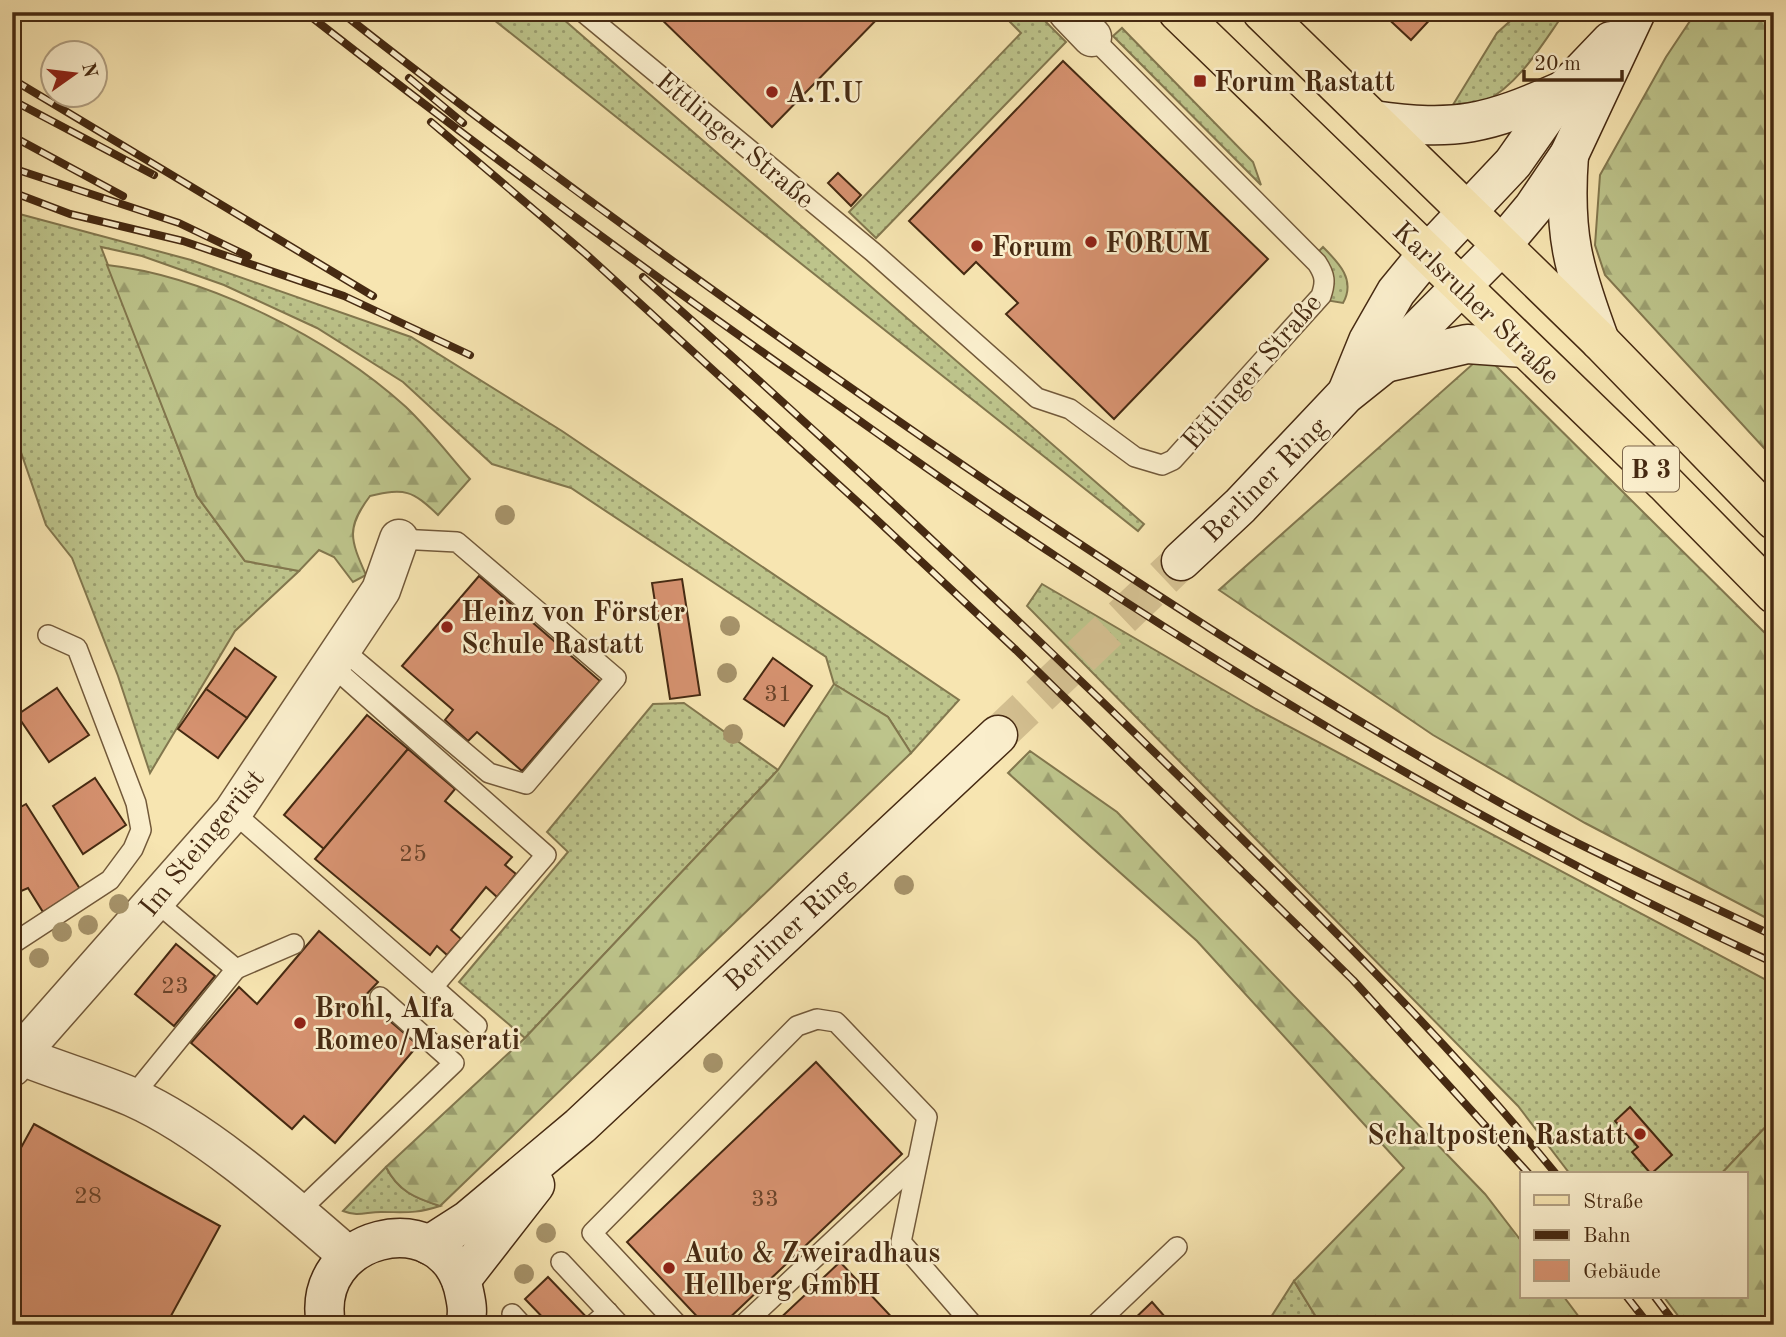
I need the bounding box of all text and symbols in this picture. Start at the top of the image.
north arrow [38,38,108,108]
scale bar [1524,38,1622,82]
text: 20 m [1534,54,1581,75]
text: N [77,61,99,80]
street label: Ettlinger Straße [650,67,818,215]
place label: Forum Rastatt [1214,70,1395,98]
marker: Forum Rastatt [1192,73,1208,89]
place label: A.T.U [786,81,863,109]
marker: A.T.U [764,84,780,100]
street label: Karlsruher Straße [1386,218,1564,391]
place label: FORUM [1105,231,1210,259]
marker: FORUM [1083,234,1099,250]
place label: Forum [991,235,1073,263]
marker: Forum [969,238,985,254]
street label: Ettlinger Straße [1178,290,1328,456]
street label: Berliner Ring [1198,413,1334,549]
road number: B 3 [1623,446,1679,491]
place label: Heinz von Förster Schule Rastatt [461,600,685,660]
marker: Heinz von Förster Schule Rastatt [439,619,455,635]
house number: 31 [764,683,792,707]
street label: Im Steingerüst [136,765,271,923]
house number: 25 [399,843,427,867]
street label: Berliner Ring [721,865,860,997]
house number: 23 [161,975,189,999]
place label: Brohl, Alfa Romeo/Maserati [314,996,520,1056]
marker: Brohl, Alfa Romeo/Maserati [292,1015,308,1031]
place label: Schaltposten Rastatt [1367,1123,1626,1151]
marker: Schaltposten Rastatt [1632,1126,1648,1142]
legend [1520,1172,1748,1298]
house number: 28 [74,1185,102,1209]
house number: 33 [751,1188,779,1212]
text: Straße [1583,1192,1643,1213]
text: Bahn [1583,1226,1631,1247]
place label: Auto & Zweiradhaus Hellberg GmbH [683,1241,940,1301]
marker: Auto & Zweiradhaus Hellberg GmbH [661,1260,677,1276]
text: Gebäude [1583,1262,1661,1283]

